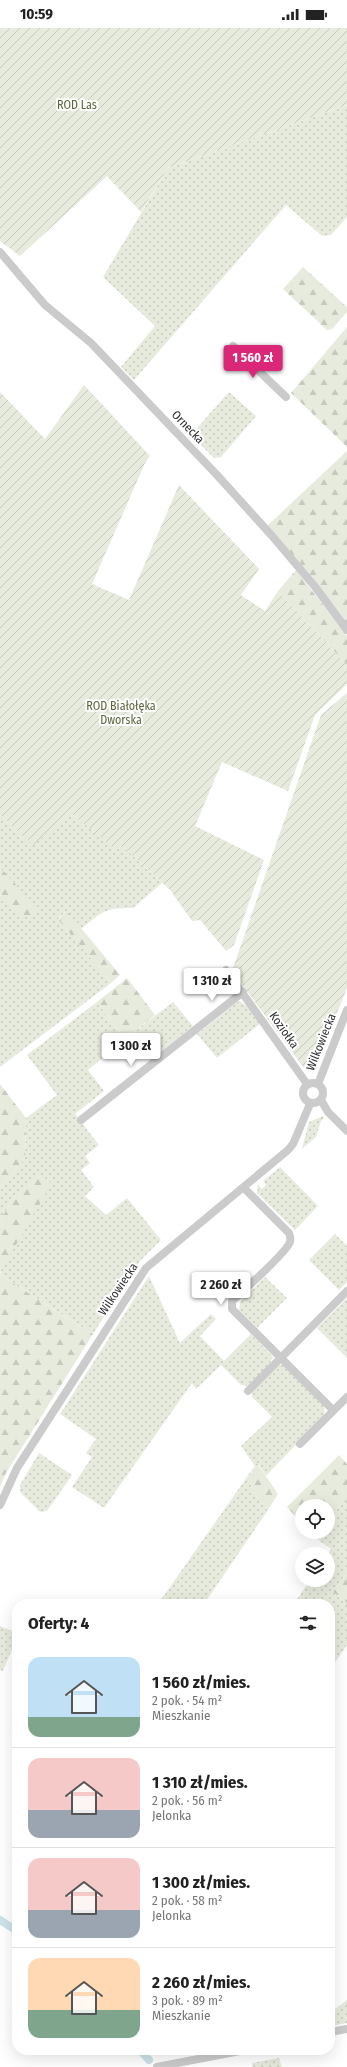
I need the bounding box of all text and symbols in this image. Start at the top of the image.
text: 10:59 [20,5,53,23]
park label: ROD Las [57,98,97,112]
pin: 1 560 zł [212,345,294,379]
text: 1 560 zł [233,350,273,365]
street label: Ornecka [169,408,207,446]
park label: ROD Białołęka Dworska [86,699,156,727]
pin: 1 310 zł [171,968,253,1002]
text: 1 310 zł [193,973,231,988]
street label: Koziołka [266,1009,302,1051]
street label: Wilkowiecka [303,1011,339,1073]
pin: 1 300 zł [90,1033,172,1067]
text: 1 300 zł [111,1038,151,1053]
street label: Wilkowiecka [95,1260,141,1318]
pin: 2 260 zł [180,1272,262,1306]
text: 2 260 zł [201,1277,241,1292]
map controls [295,1499,335,1587]
button: locate [295,1499,335,1539]
button: layers [295,1547,335,1587]
icon: filters [297,1612,319,1634]
text: Oferty: 4 [28,1613,89,1634]
text: 1 560 zł/mies. [152,1672,250,1693]
icon: home [60,1673,108,1721]
text: 2 pok. · 54 m² [152,1693,222,1708]
text: Mieszkanie [152,1708,210,1723]
text: 1 310 zł/mies. [152,1772,248,1793]
icon: home [60,1774,108,1822]
text: 2 pok. · 56 m² [152,1793,222,1808]
text: Jelonka [152,1808,191,1823]
text: 1 300 zł/mies. [152,1872,250,1893]
icon: home [60,1874,108,1922]
text: 2 pok. · 58 m² [152,1893,222,1908]
text: Jelonka [152,1908,191,1923]
text: 2 260 zł/mies. [152,1972,250,1993]
icon: home [60,1974,108,2022]
text: 3 pok. · 89 m² [152,1993,223,2008]
text: Mieszkanie [152,2008,210,2023]

